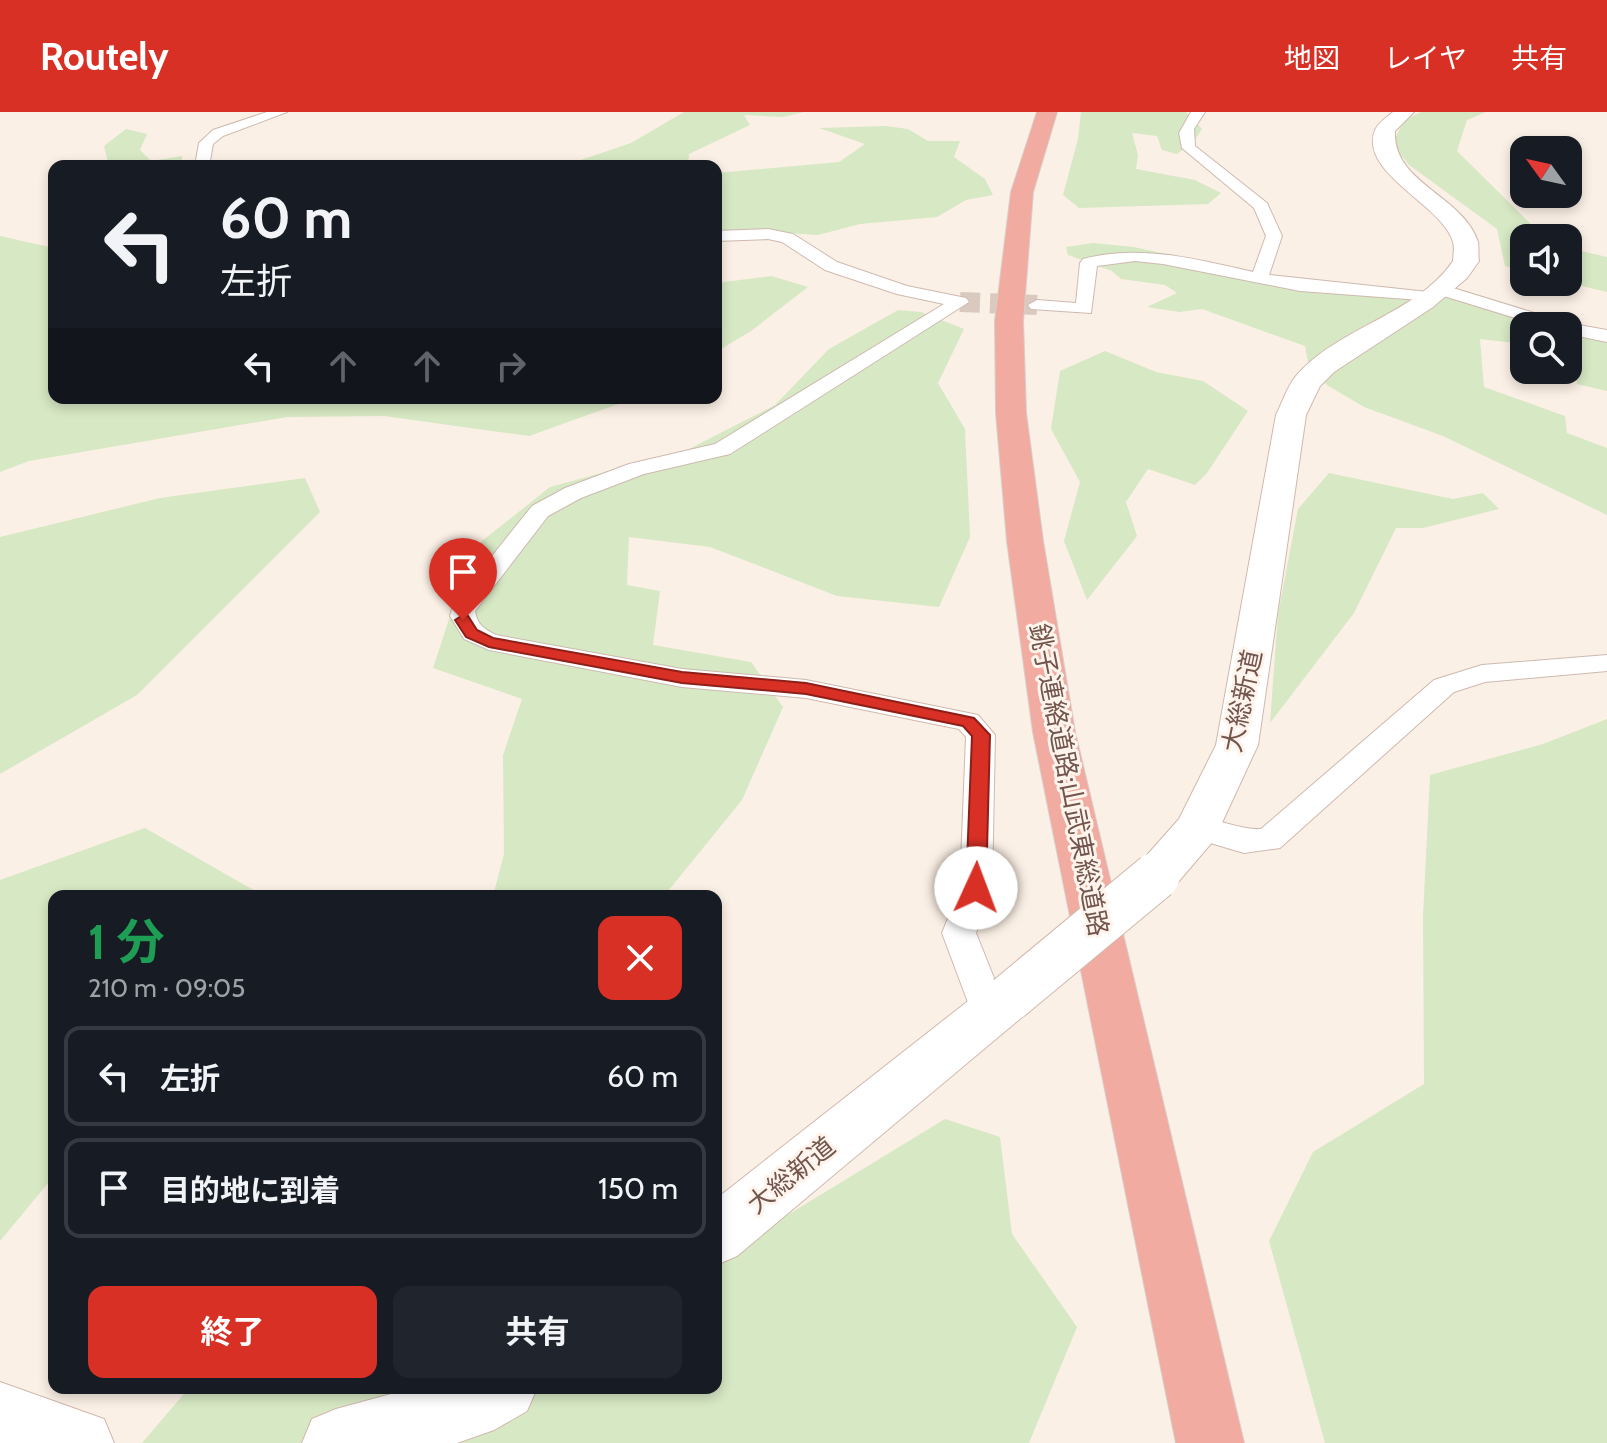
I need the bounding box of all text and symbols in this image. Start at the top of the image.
text: Routely [40,33,169,80]
text: 地図 [1284,41,1340,75]
text: レイヤ [1384,41,1467,75]
text: 共有 [1511,41,1567,75]
north arrow [1510,136,1582,208]
map controls [1510,136,1582,384]
text: 60 m [220,184,352,252]
icon: left [88,192,192,296]
button: sound [1510,224,1582,296]
text: 左折 [220,259,292,303]
button: search [1510,312,1582,384]
icon: left [237,344,281,388]
icon: ahead [321,344,365,388]
icon: ahead [405,344,449,388]
icon: right [489,344,533,388]
pin [429,538,497,620]
icon: arrive [441,550,485,594]
street label: 銚子連絡道路;山武東総道路 [1023,621,1115,939]
street label: 大総新道 [1216,647,1268,755]
position arrow [934,846,1018,930]
text: 1 分 [88,913,165,971]
button: close [598,916,682,1000]
text: 210 m · 09:05 [88,972,245,1004]
icon: left [92,1054,136,1098]
text: 60 m [607,1058,678,1095]
text: 左折 [160,1060,220,1097]
street label: 大総新道 [741,1130,841,1220]
icon: arrive [92,1166,136,1210]
text: 150 m [598,1170,678,1207]
text: 目的地に到着 [160,1172,340,1209]
button: 終了 [88,1286,377,1378]
button: 共有 [393,1286,682,1378]

